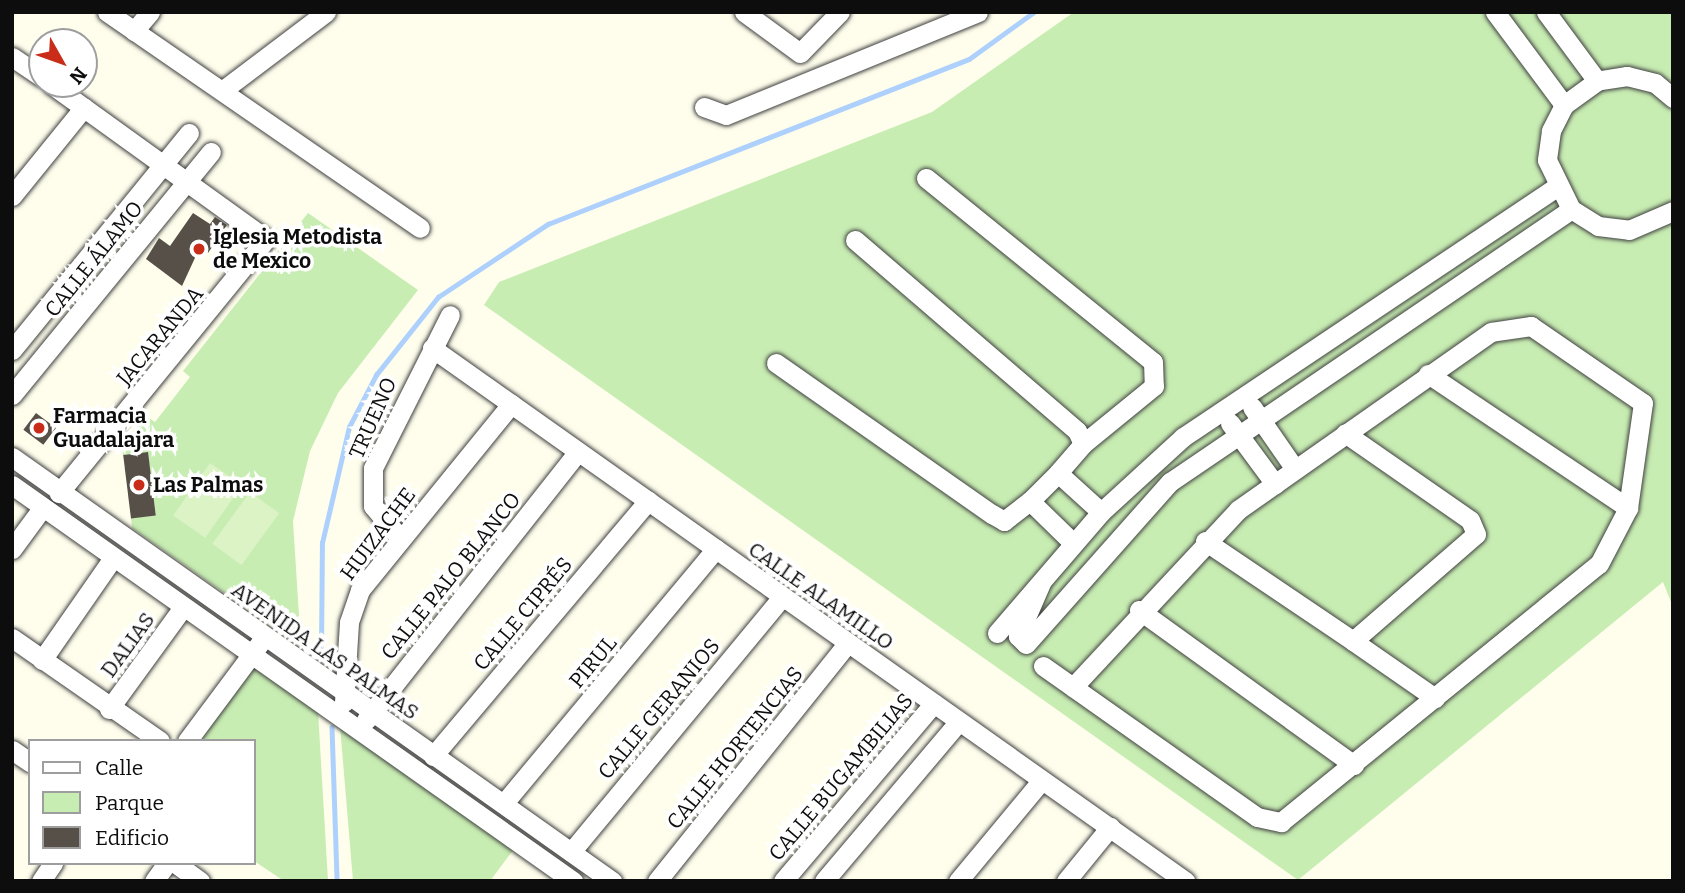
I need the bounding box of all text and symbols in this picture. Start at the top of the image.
north arrow [28,28,98,98]
text: N [64,63,91,89]
street label: CALLE ÁLAMO [40,196,148,322]
place label: Iglesia Metodista de Mexico [213,224,382,274]
marker: Iglesia Metodista de Mexico [191,241,207,257]
street label: JACARANDA [111,282,209,390]
street label: TRUENO [344,373,402,463]
place label: Farmacia Guadalajara [53,403,174,453]
marker: Farmacia Guadalajara [31,420,47,436]
place label: Las Palmas [153,472,263,498]
marker: Las Palmas [131,477,147,493]
street label: HUIZACHE [335,483,421,585]
street label: CALLE PALO BLANCO [376,487,526,665]
street label: CALLE ALAMILLO [744,536,898,656]
street label: CALLE CIPRÉS [468,552,578,676]
street label: AVENIDA LAS PALMAS [227,577,423,725]
street label: DALIAS [96,608,160,682]
street label: PIRUL [564,631,622,693]
street label: CALLE GERANIOS [593,634,725,784]
street label: CALLE HORTENCIAS [662,662,808,834]
street label: CALLE BUGAMBILIAS [764,688,918,866]
legend [28,739,256,865]
text: Calle [95,755,143,781]
text: Parque [95,790,164,816]
text: Edificio [95,825,169,851]

